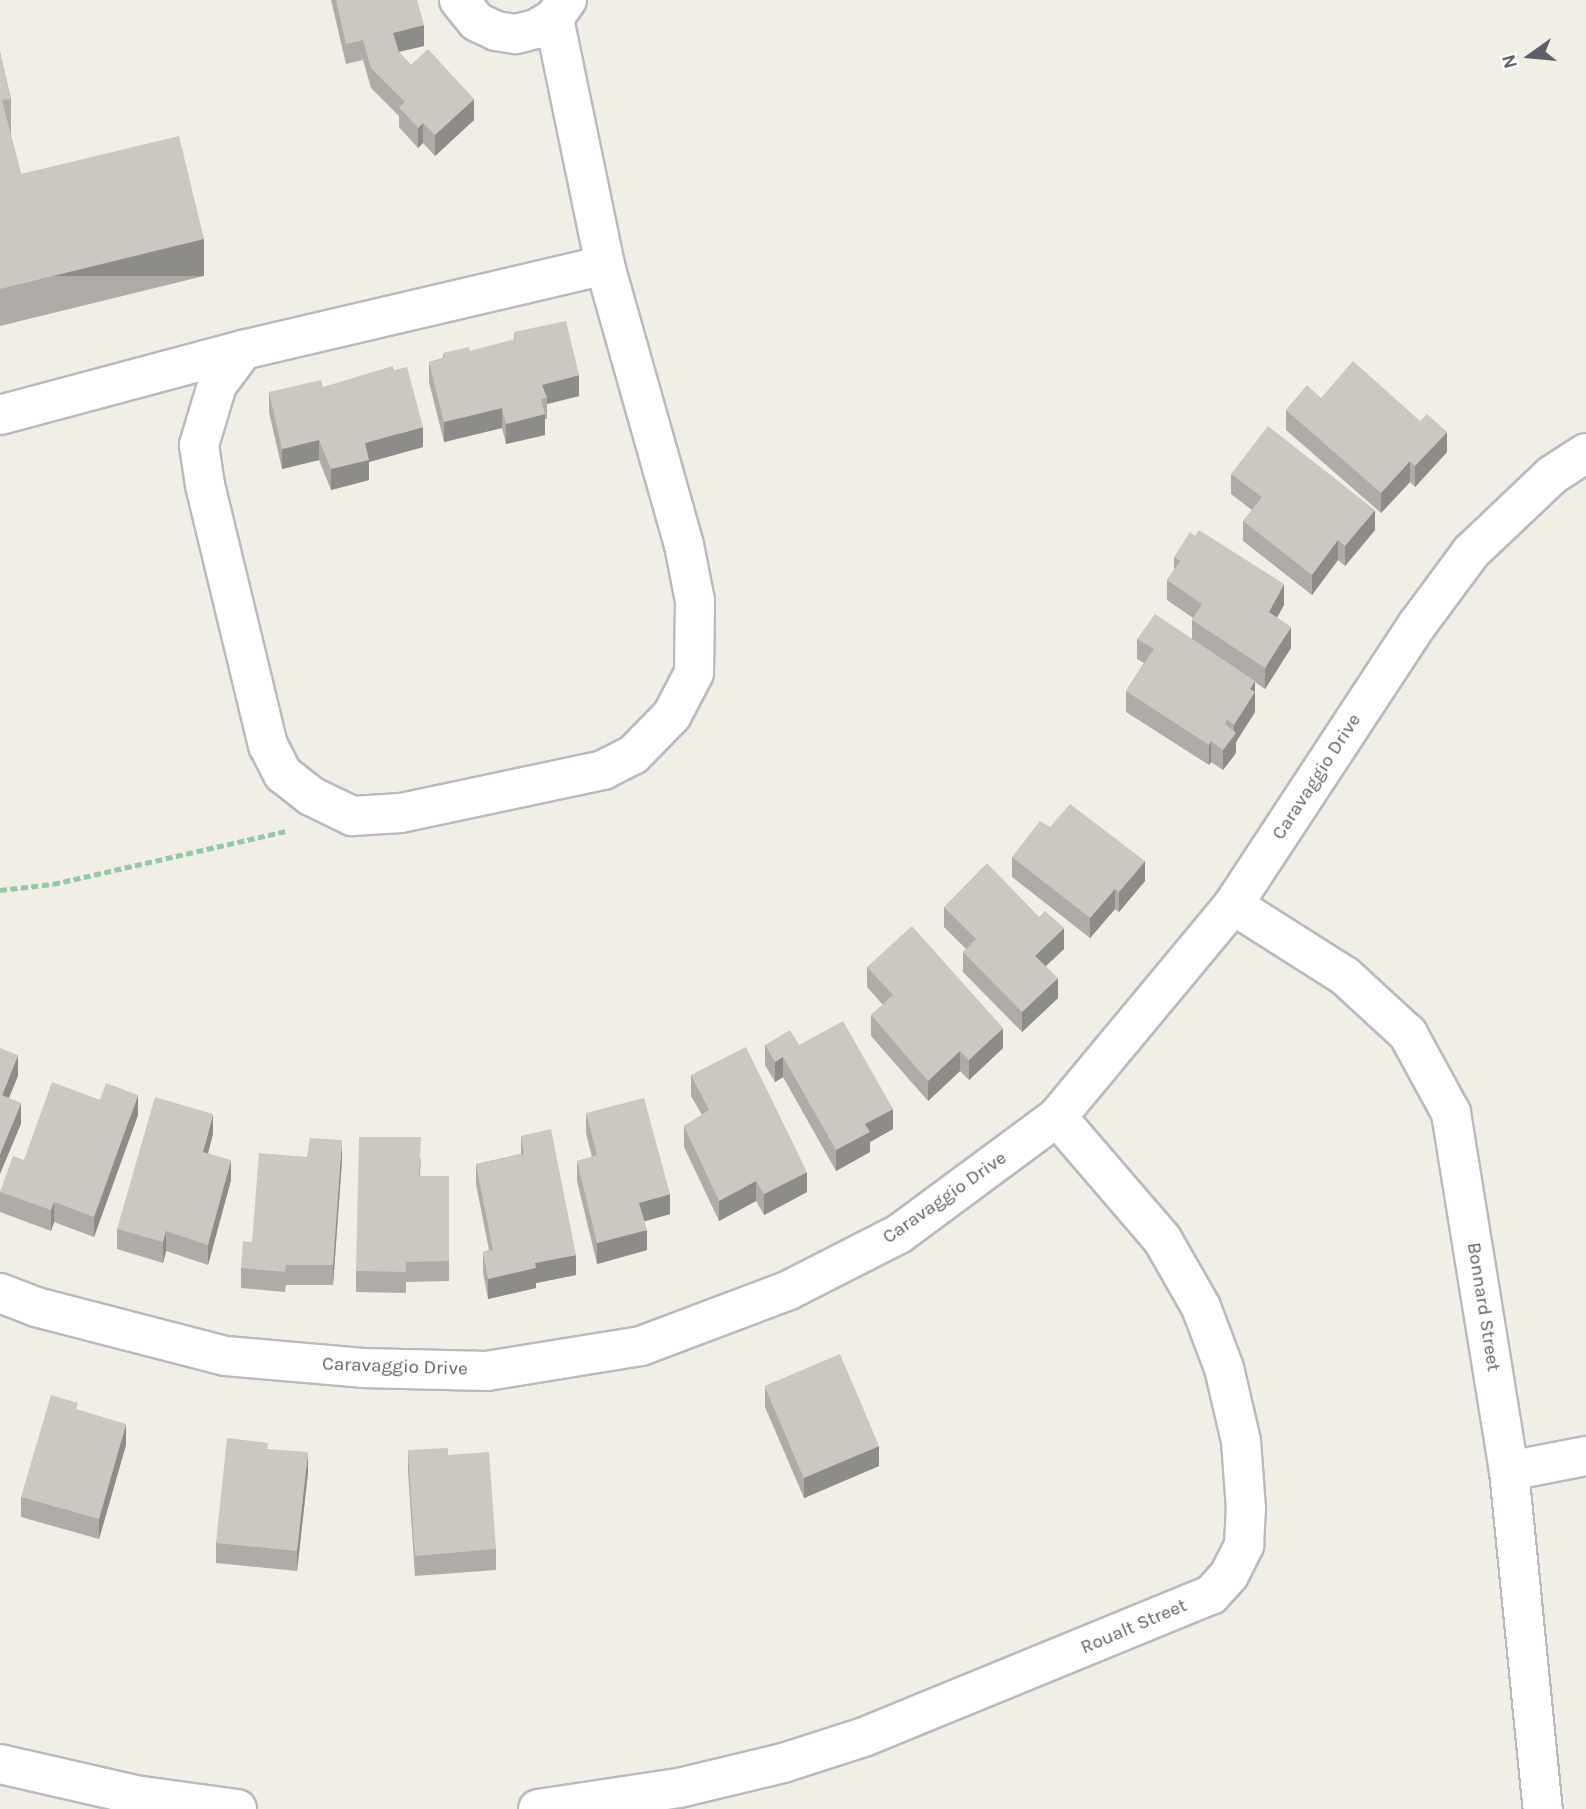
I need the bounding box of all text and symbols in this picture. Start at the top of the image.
north arrow [1495,21,1565,91]
text: N [1497,52,1522,71]
street label: Caravaggio Drive [1268,710,1366,844]
street label: Caravaggio Drive [879,1147,1011,1249]
street label: Bonnard Street [1462,1241,1504,1373]
street label: Caravaggio Drive [322,1353,468,1381]
street label: Roualt Street [1077,1594,1191,1660]

